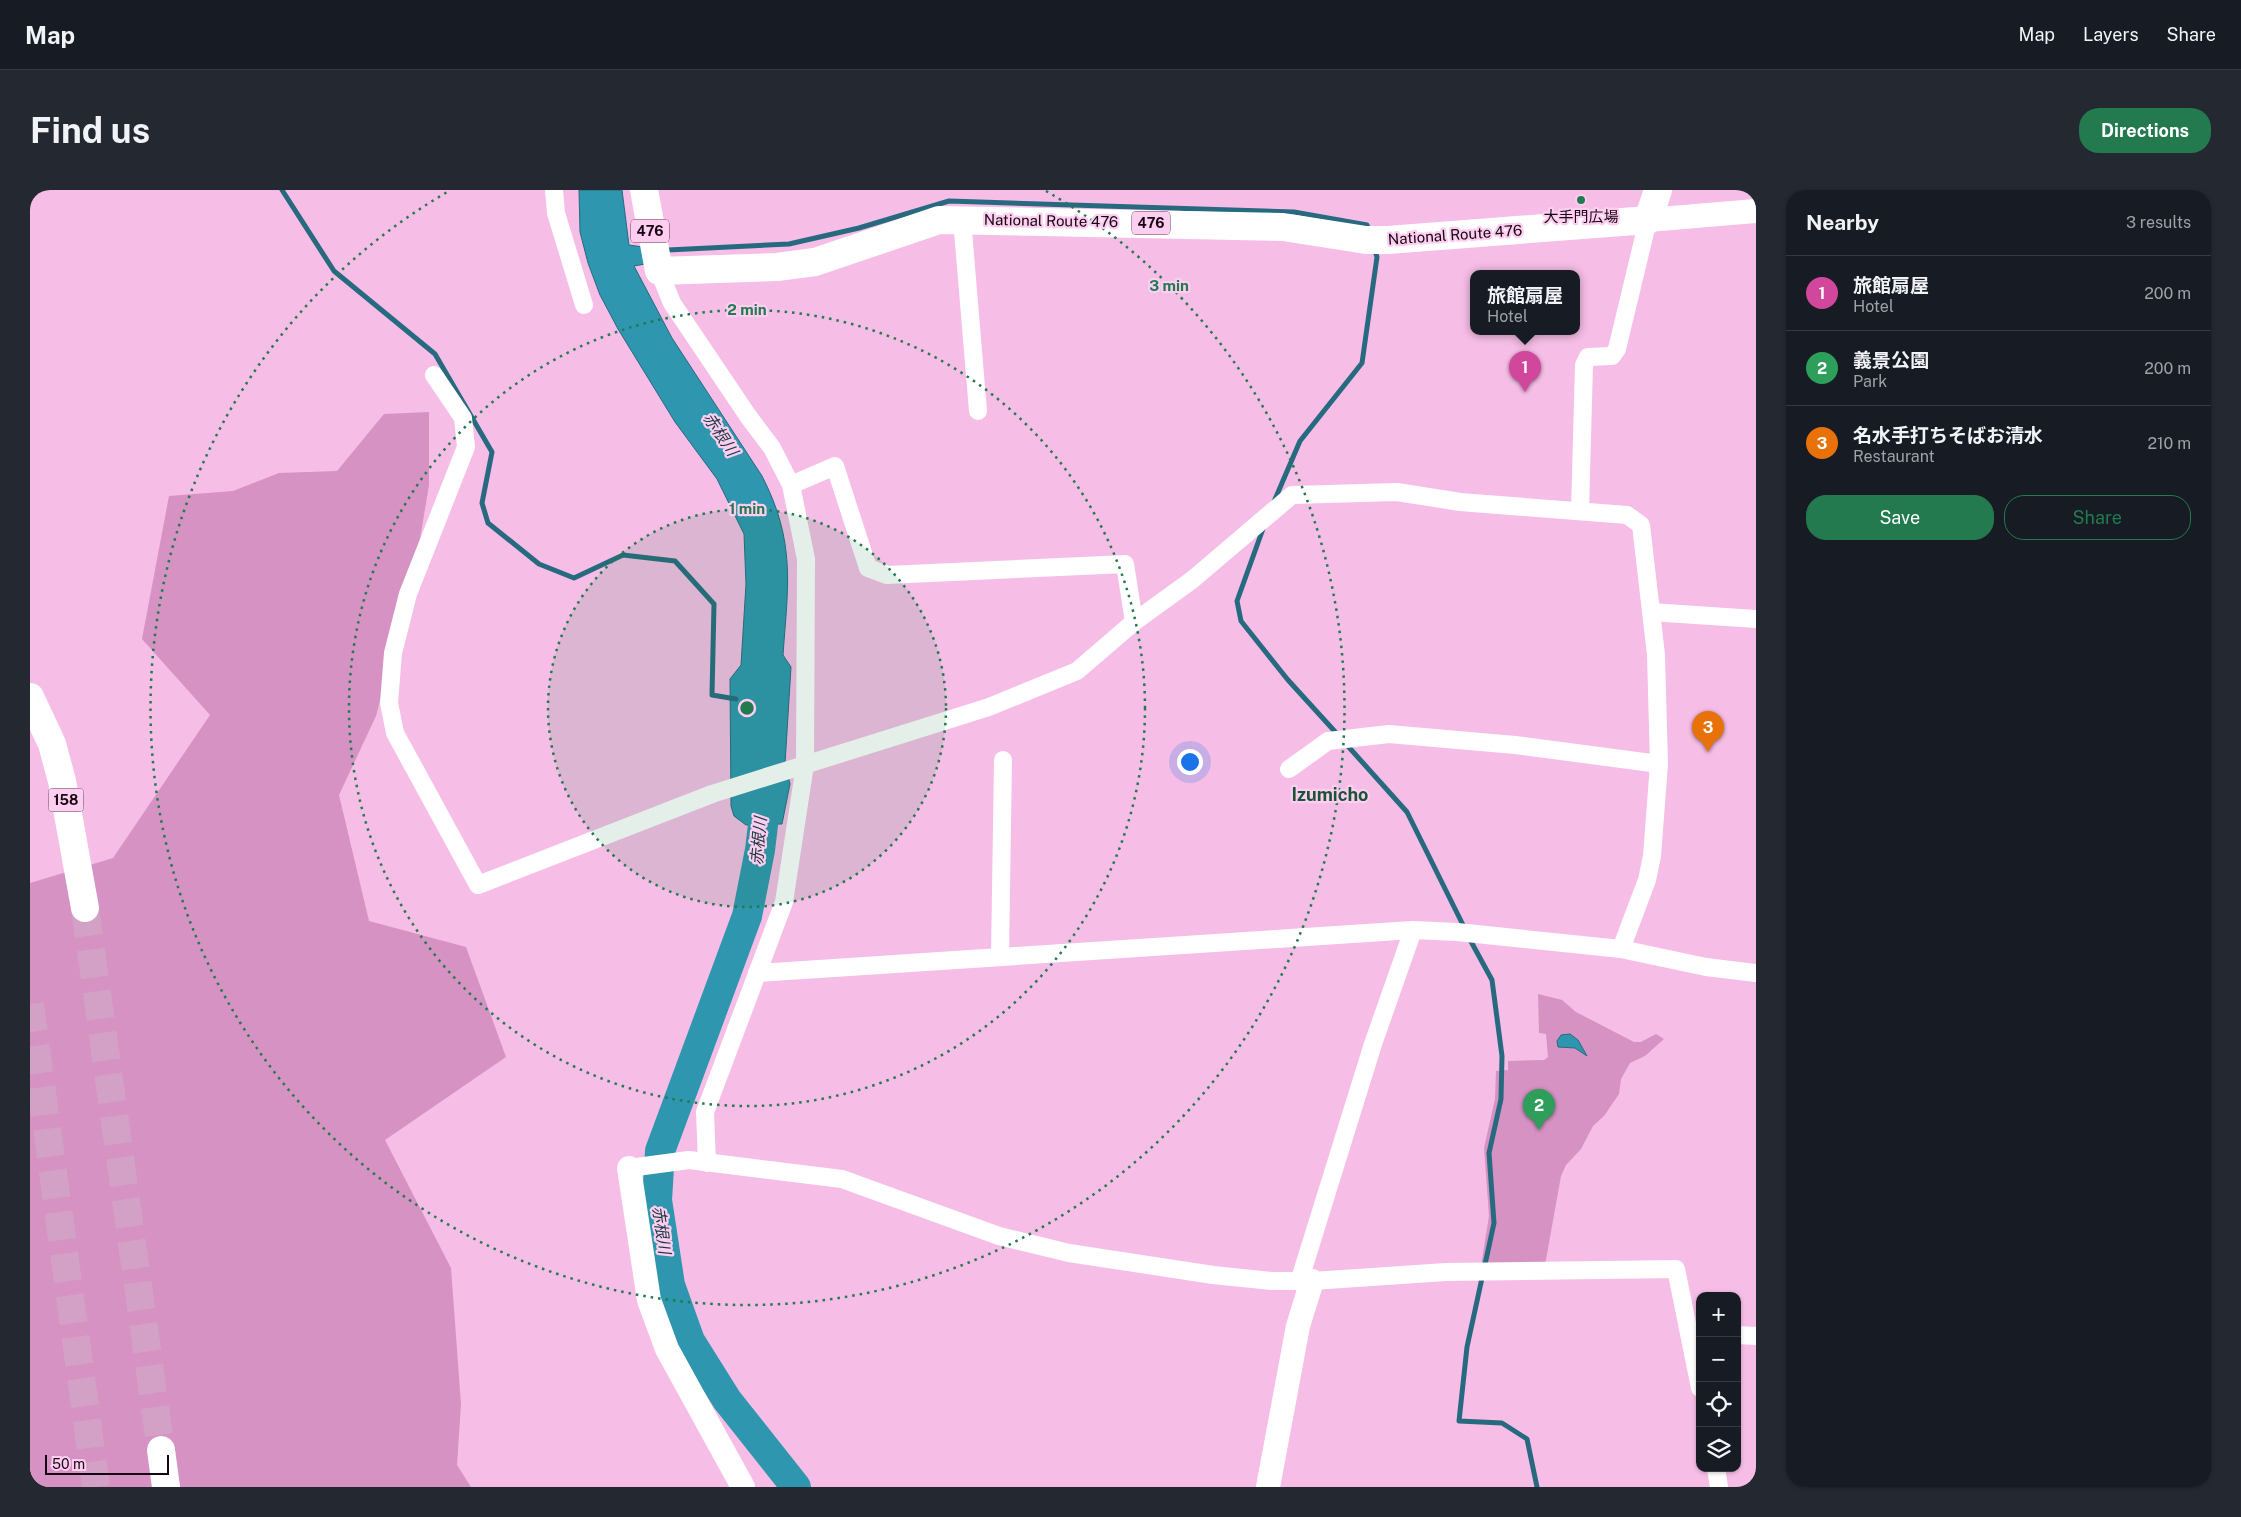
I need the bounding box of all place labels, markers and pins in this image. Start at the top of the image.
marker: 大手門広場 [1575,194,1587,206]
place label: 大手門広場 [1543,208,1619,225]
pin: 1 [1509,351,1541,392]
centre of rings [738,699,756,717]
pin: 3 [1692,711,1724,752]
pin: 2 [1523,1089,1555,1130]

